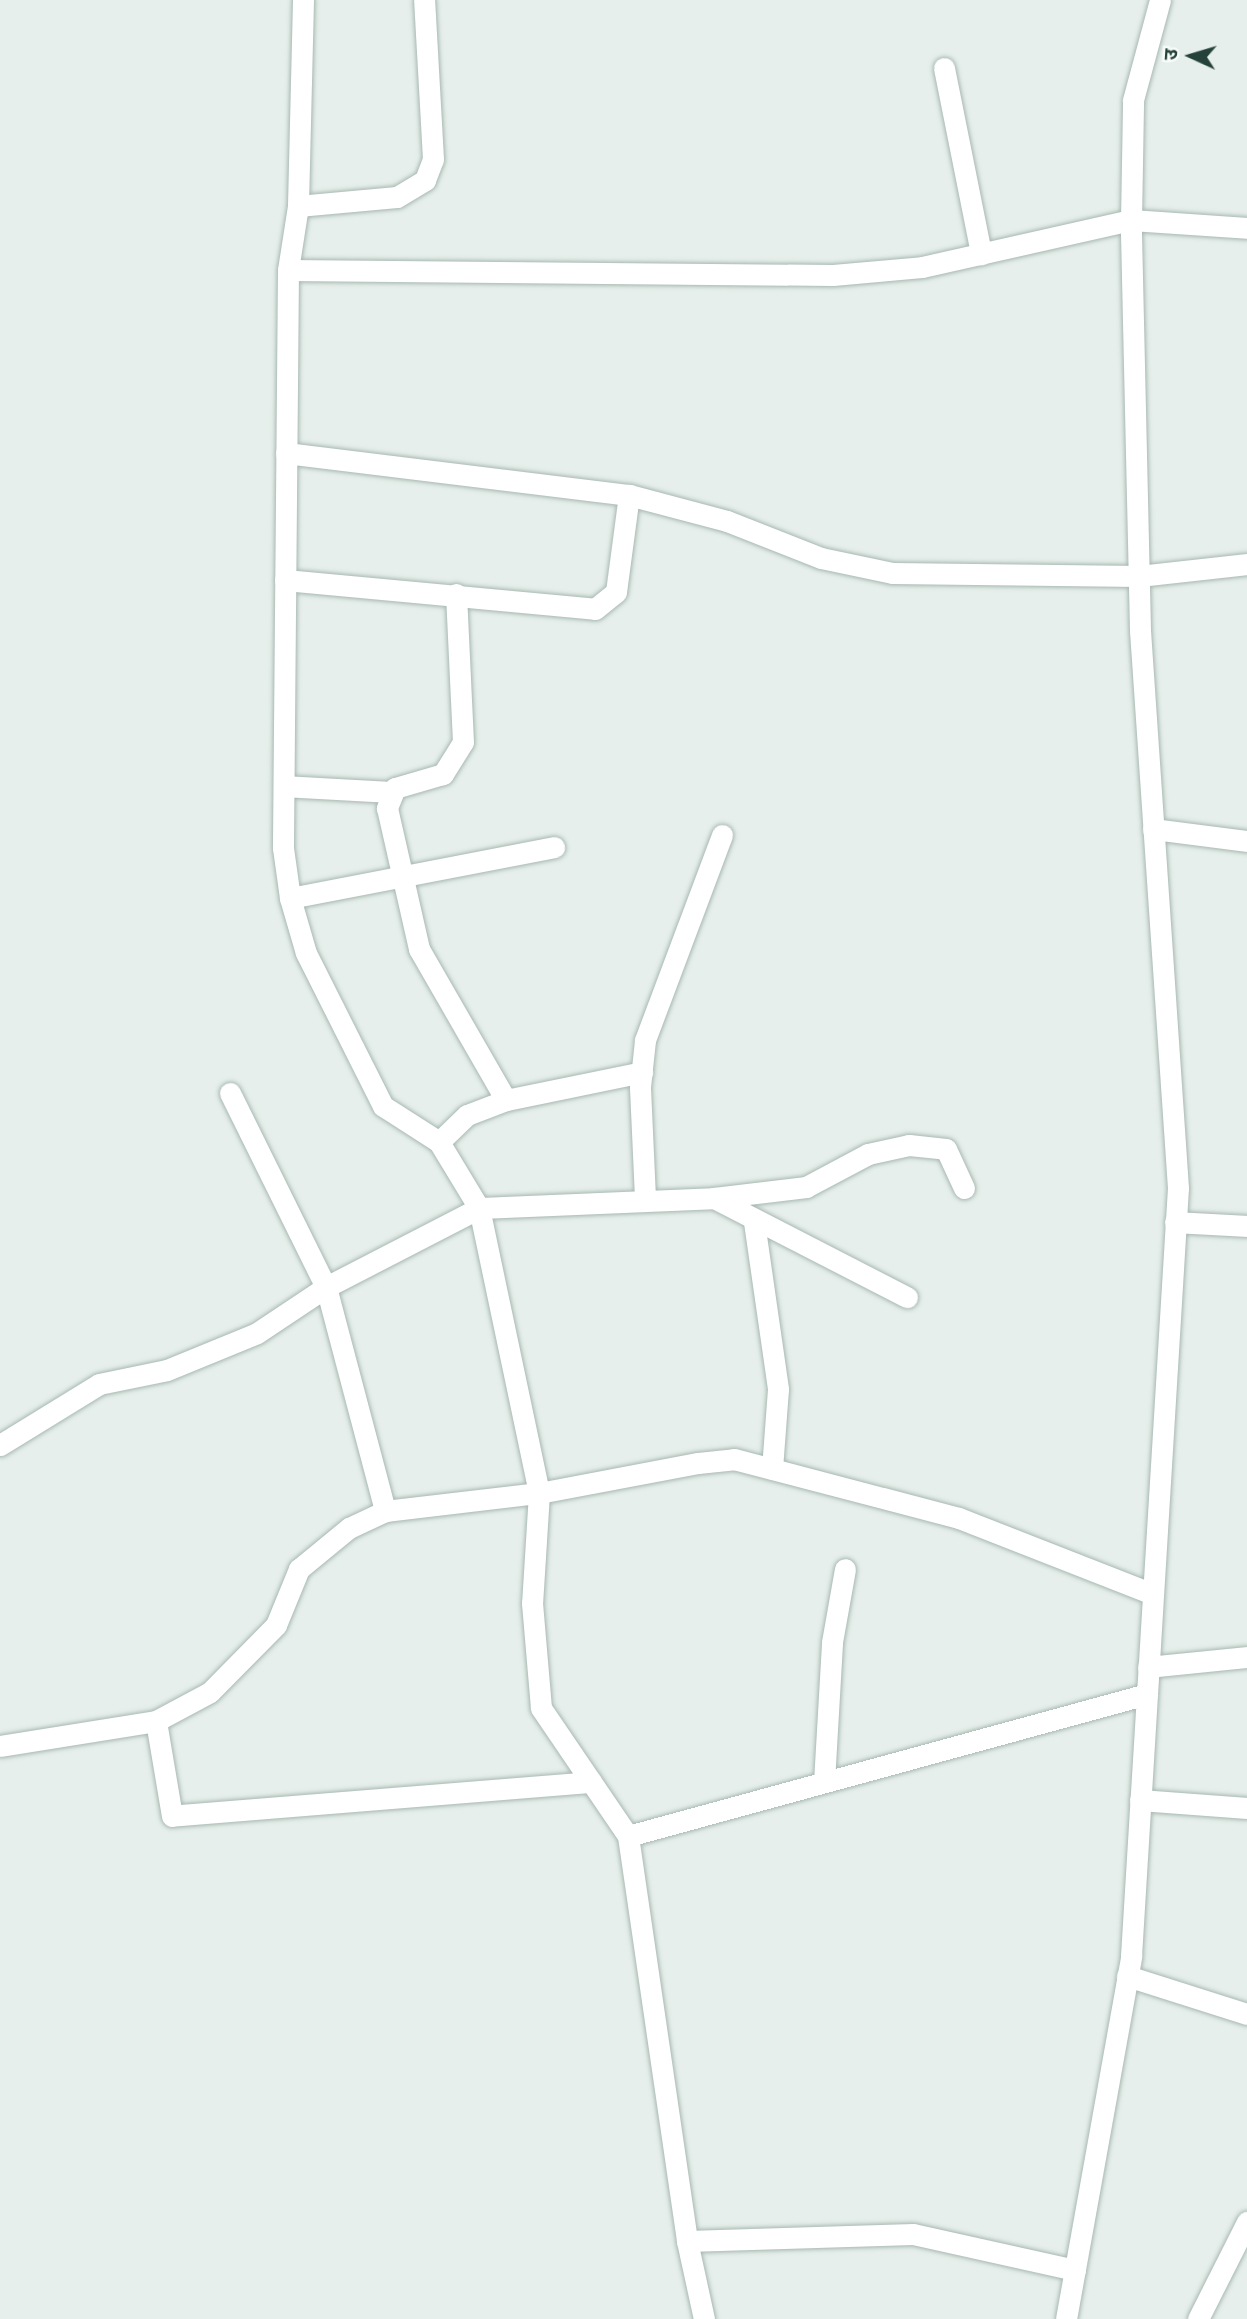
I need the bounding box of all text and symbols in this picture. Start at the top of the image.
north arrow [1156,21,1226,91]
text: उ [1158,48,1182,61]

